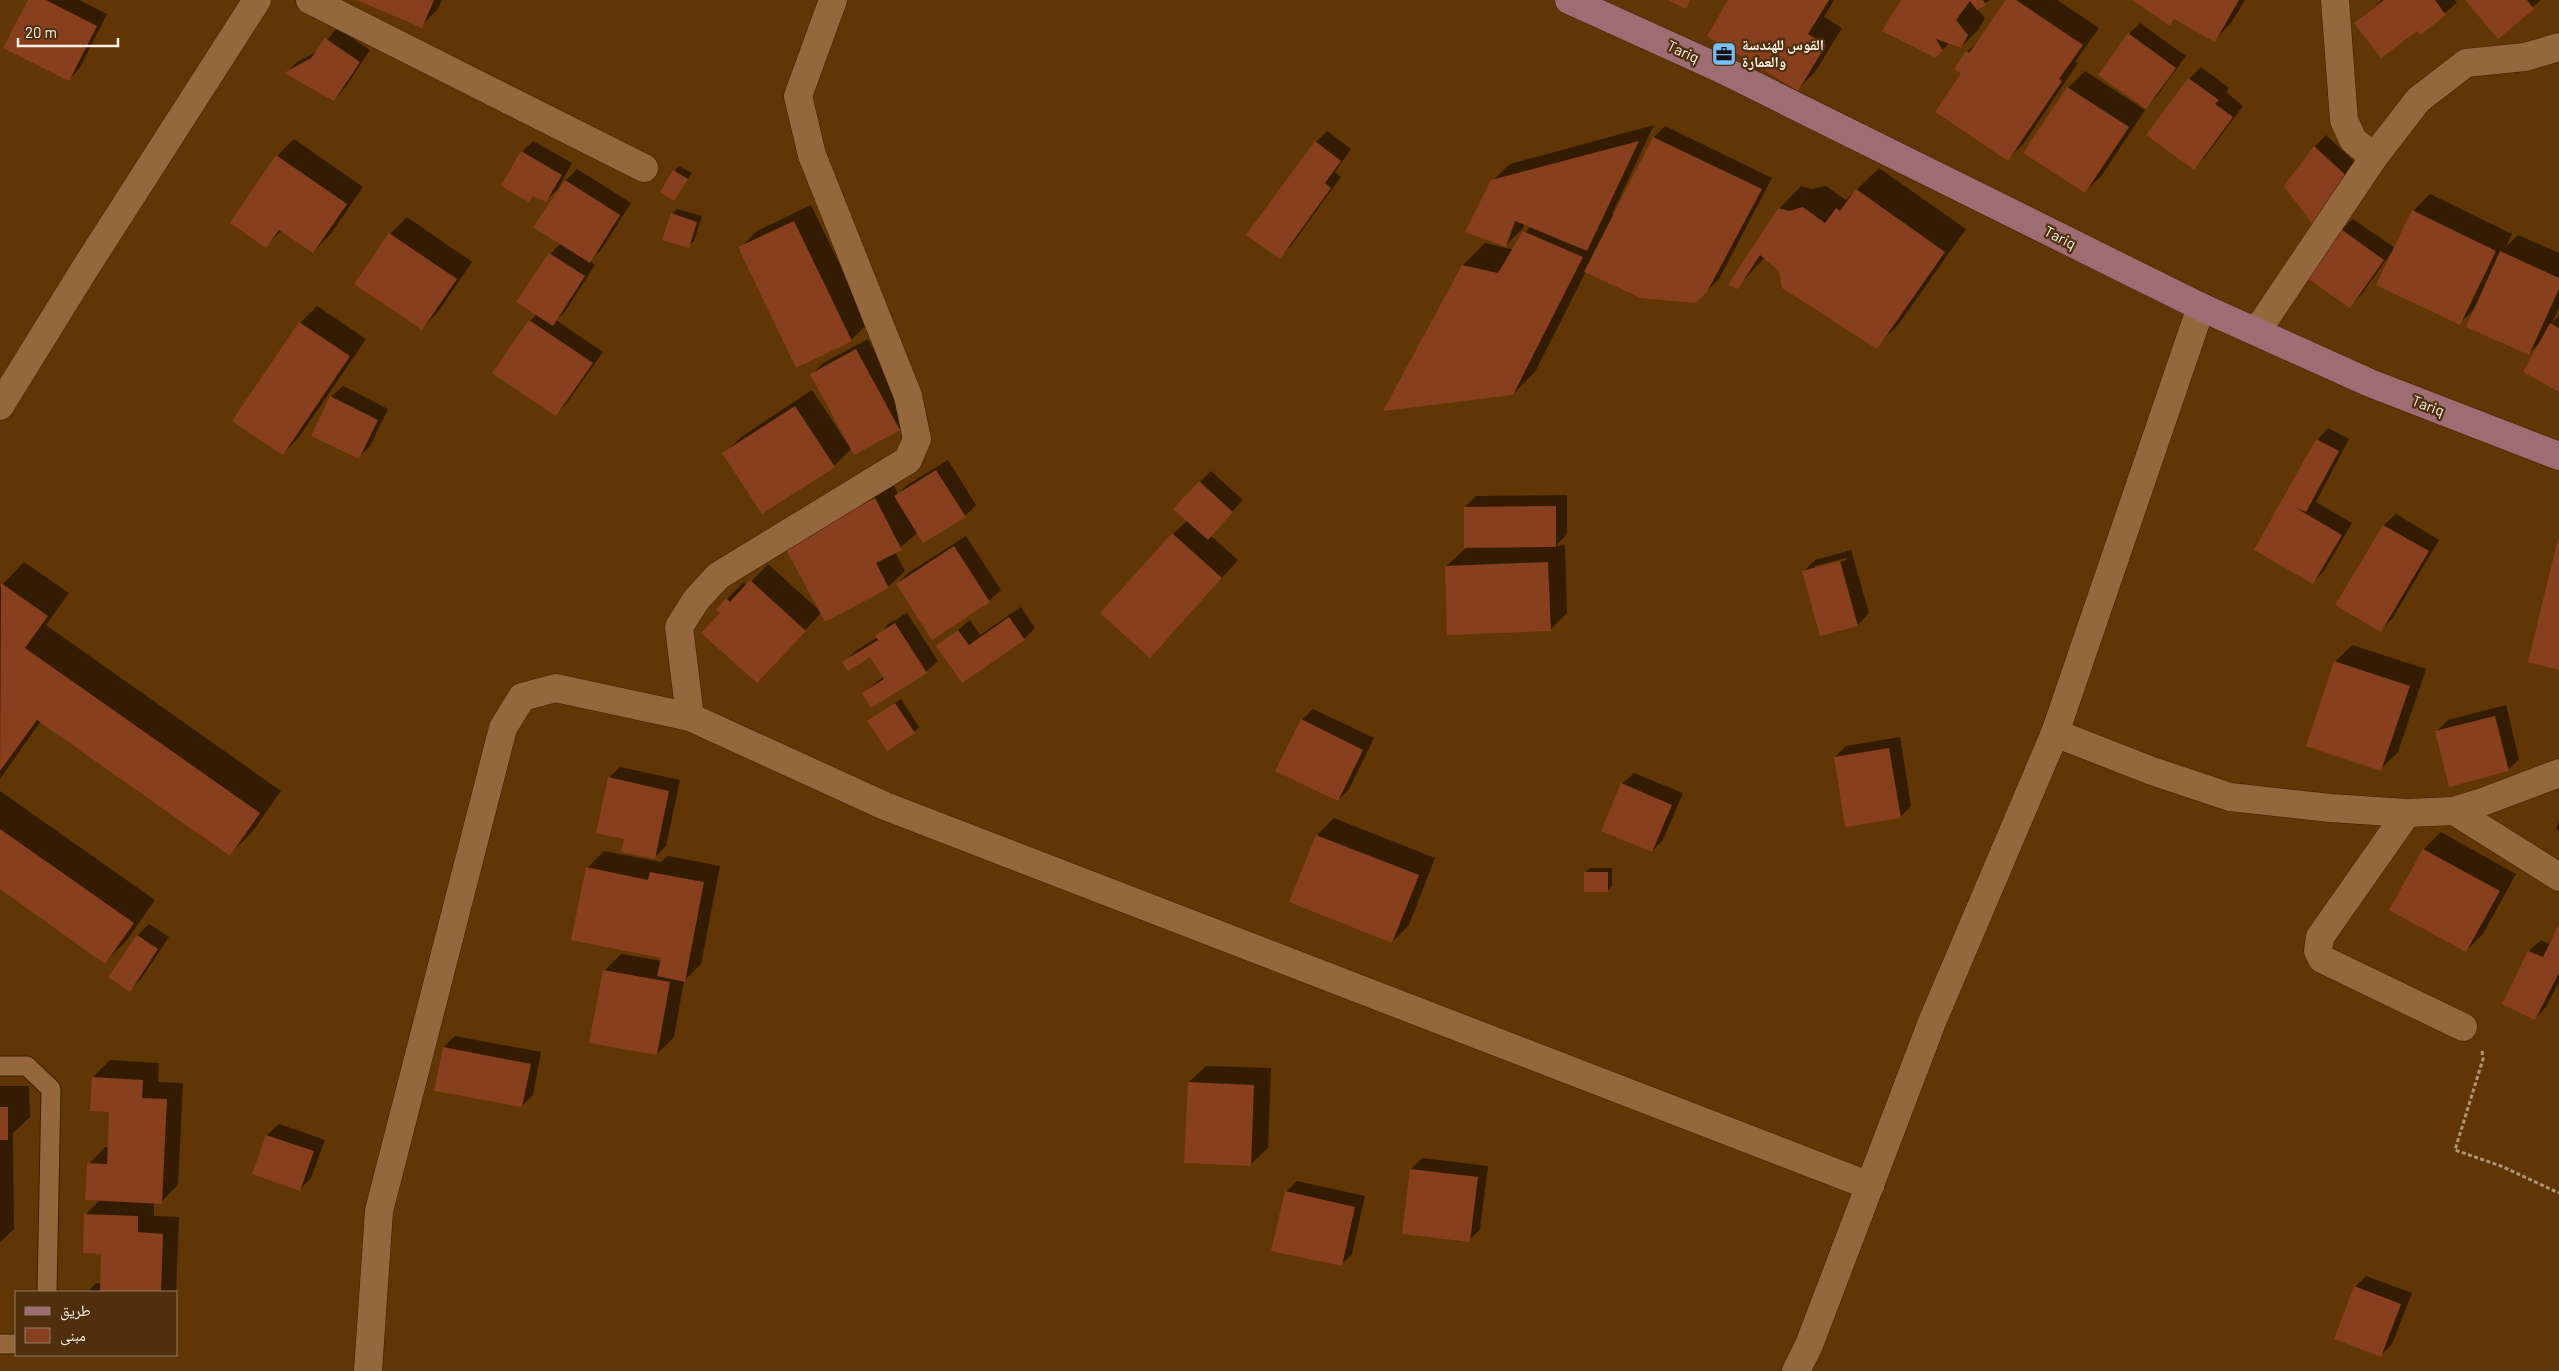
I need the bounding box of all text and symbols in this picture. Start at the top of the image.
scale bar [18,15,118,47]
text: 20 m [25,23,57,41]
place label: القوس للهندسة والعمارة [1742,35,1824,70]
street label: Tariq [1664,36,1702,66]
office icon: القوس للهندسة والعمارة [1711,41,1737,67]
street label: Tariq [2041,221,2079,253]
street label: Tariq [2409,391,2447,419]
legend [15,1291,178,1356]
text: طريق [60,1301,91,1321]
text: مبنى [60,1326,86,1346]

